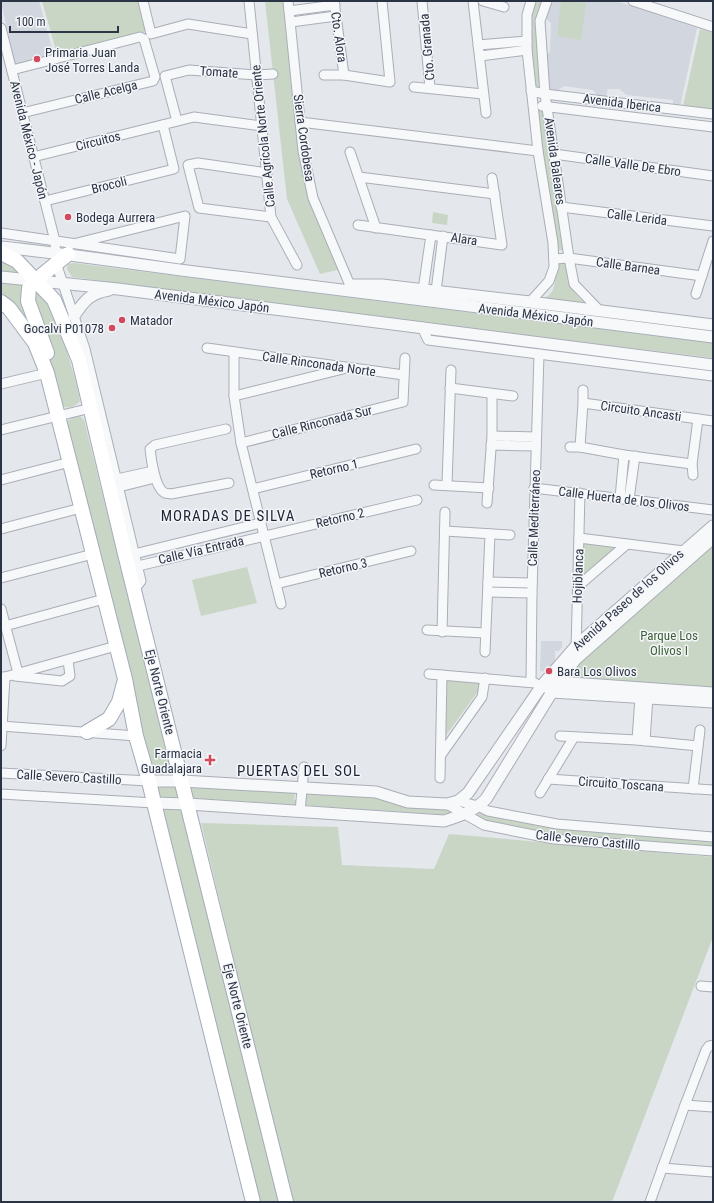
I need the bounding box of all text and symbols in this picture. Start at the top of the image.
scale bar [10,8,118,34]
street label: Cto. Alora [328,11,350,63]
street label: Cto. Granada [417,13,437,81]
text: 100 m [16,15,46,29]
place label: Primaria Juan José Torres Landa [45,45,139,75]
marker: Primaria Juan José Torres Landa [32,54,42,64]
street label: Tomate [199,63,239,81]
street label: Calle Agrícola Norte Oriente [248,64,278,208]
street label: Calle Acelga [73,77,139,107]
street label: Avenida México - Japón [7,79,51,201]
street label: Avenida Iberica [582,91,662,115]
street label: Sierra Cordobesa [290,93,318,183]
street label: Avenida Baleares [541,116,569,206]
street label: Circuitos [74,128,122,154]
street label: Calle Valle De Ebro [584,151,682,179]
street label: Brocoli [90,173,128,197]
street label: Calle Lerida [606,206,668,228]
place label: Bodega Aurrera [76,210,155,225]
marker: Bodega Aurrera [63,212,73,222]
street label: Alara [450,230,478,248]
street label: Calle Barnea [595,254,661,278]
street label: Avenida México Japón [154,287,270,315]
street label: Avenida México Japón [478,301,594,329]
place label: Matador [130,313,173,328]
marker: Matador [117,315,127,325]
place label: Gocalvi P01078 [24,321,104,336]
marker: Gocalvi P01078 [107,323,117,333]
street label: Calle Rinconada Norte [261,349,377,379]
street label: Circuito Ancasti [600,398,682,424]
street label: Calle Rinconada Sur [270,402,374,442]
street label: Retorno 1 [308,456,360,482]
street label: Calle Mediterráneo [525,469,543,567]
street label: Calle Huerta de los Olivos [558,484,691,514]
street label: Retorno 2 [314,505,366,531]
district label: MORADAS DE SILVA [161,507,295,525]
street label: Calle Vía Entrada [157,533,245,567]
street label: Avenida Paseo de los Olivos [569,546,687,654]
street label: Hojiblanca [570,548,586,604]
street label: Retorno 3 [317,555,369,581]
park label: Parque Los Olivos I [640,628,698,658]
street label: Eje Norte Oriente [142,648,178,736]
place label: Bara Los Olivos [557,664,637,679]
marker: Bara Los Olivos [544,666,554,676]
place label: Farmacia Guadalajara [141,746,202,776]
marker: Farmacia Guadalajara [205,755,215,765]
district label: PUERTAS DEL SOL [237,762,361,780]
street label: Calle Severo Castillo [16,767,122,787]
street label: Circuito Toscana [578,774,664,794]
street label: Calle Severo Castillo [535,827,641,853]
street label: Eje Norte Oriente [220,962,256,1050]

